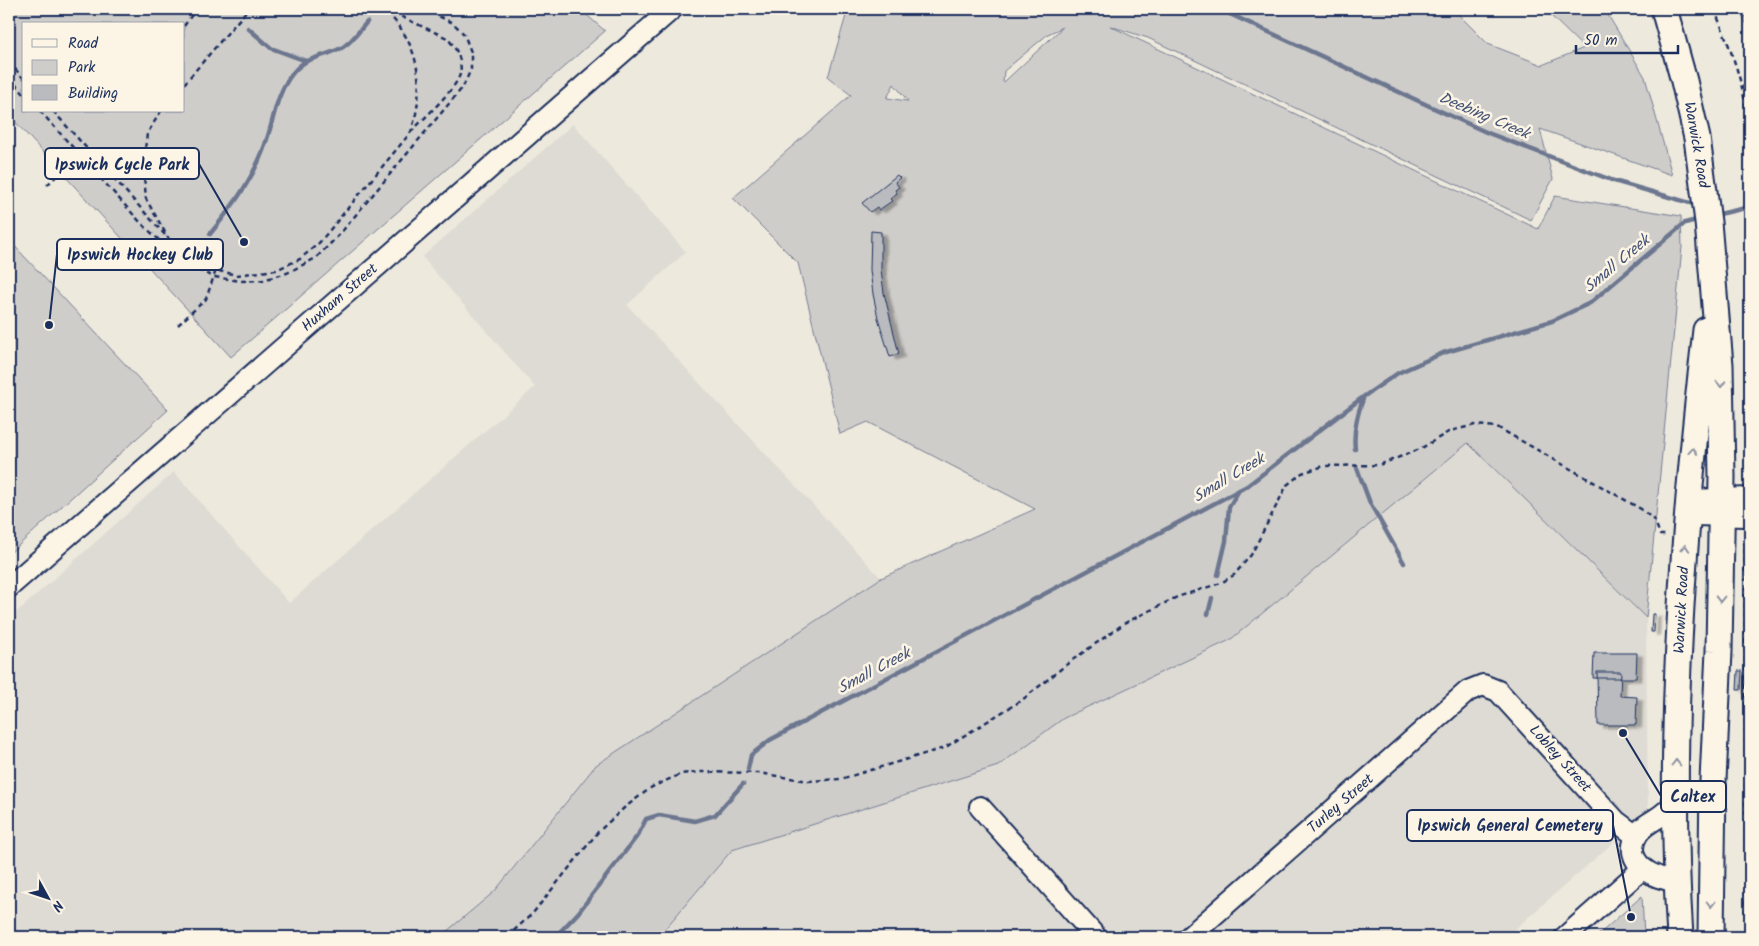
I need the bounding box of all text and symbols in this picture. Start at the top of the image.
legend [22,22,185,112]
scale bar [1576,22,1679,54]
text: 50 m [1584,29,1618,53]
text: Road [68,32,99,56]
text: Park [68,56,96,80]
text: Building [68,82,118,106]
water label: Deebing Creek [1435,86,1535,147]
street label: Warwick Road [1677,100,1715,191]
callout: Ipswich Cycle Park [45,148,199,179]
text: Ipswich Cycle Park [55,153,190,178]
water label: Small Creek [1578,227,1658,299]
callout: Ipswich Hockey Club [57,239,223,270]
text: Ipswich Hockey Club [67,243,213,268]
street label: Huxham Street [296,258,384,338]
one-way arrow [1715,380,1726,388]
water label: Small Creek [1188,445,1272,509]
one-way arrow [1688,447,1699,455]
one-way arrow [1680,544,1691,552]
street label: Warwick Road [1668,565,1696,654]
one-way arrow [1714,595,1725,603]
water label: Small Creek [833,640,917,701]
street label: Lobley Street [1523,720,1597,799]
one-way arrow [1671,758,1681,766]
street label: Turley Street [1302,768,1380,840]
callout: Caltex [1661,781,1726,812]
text: Caltex [1671,785,1716,810]
callout: Ipswich General Cemetery [1407,810,1613,841]
text: Ipswich General Cemetery [1417,814,1604,839]
north arrow [22,874,72,924]
text: N [46,895,68,916]
one-way arrow [1706,900,1716,908]

